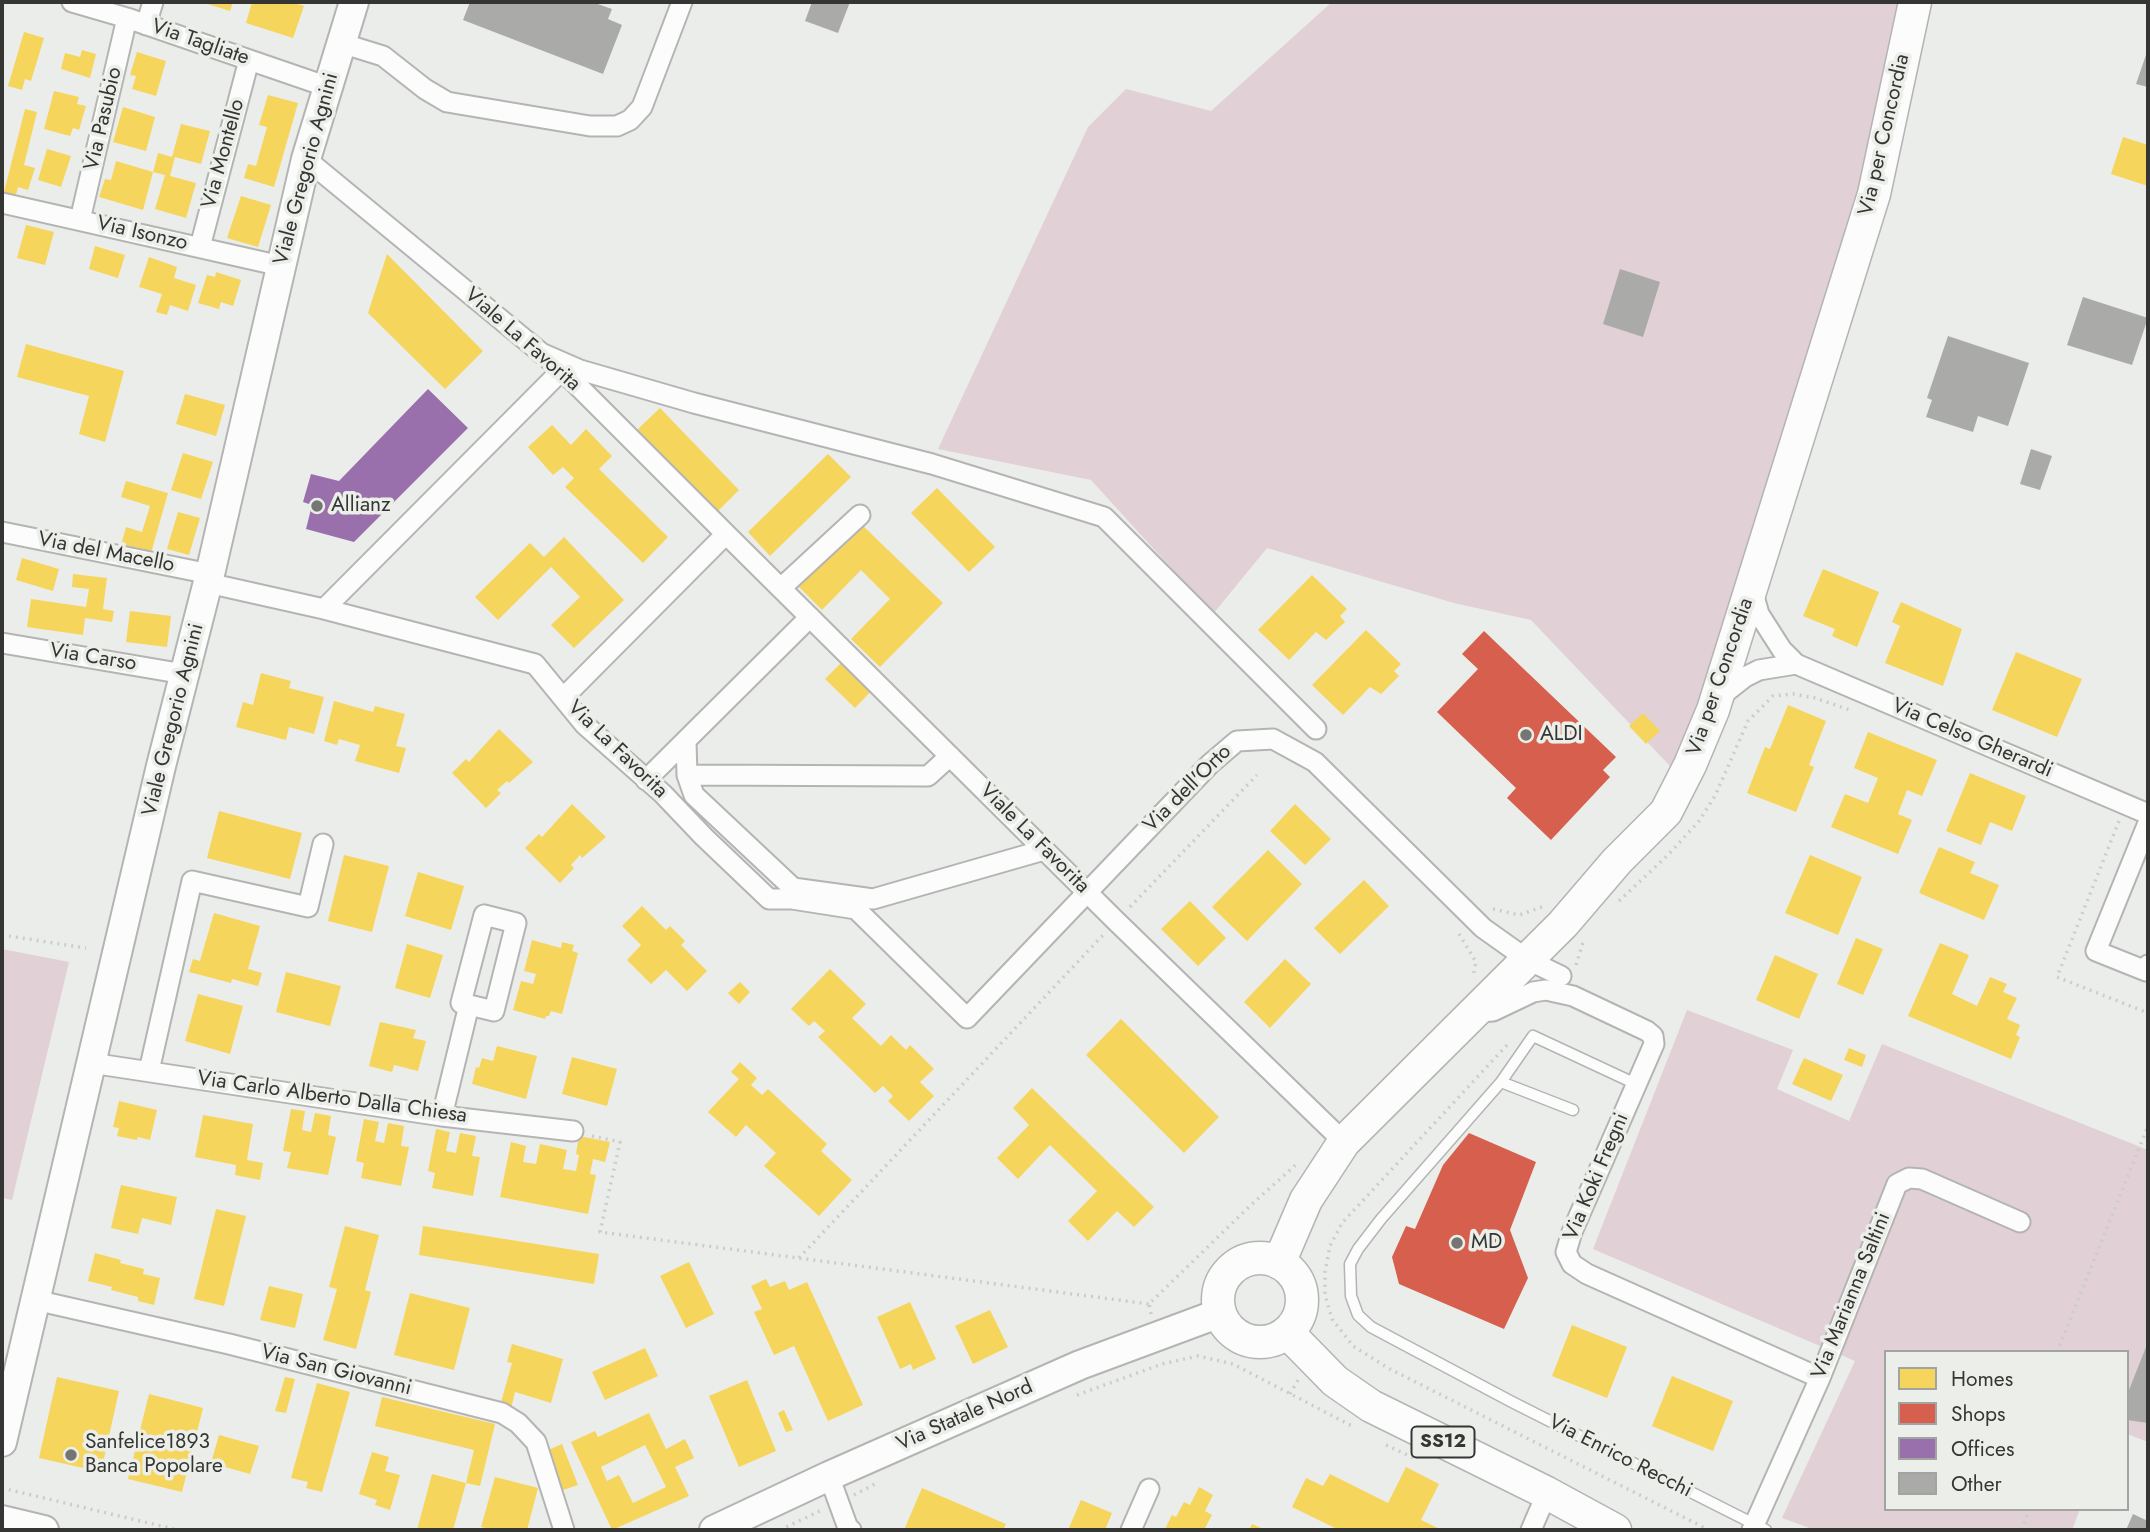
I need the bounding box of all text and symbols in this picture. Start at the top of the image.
street label: Via Tagliate [148,15,252,71]
street label: Via per Concordia [1854,52,1916,218]
street label: Via Pasubio [80,65,128,173]
street label: Viale Gregorio Agnini [269,70,345,268]
street label: Via Montello [197,97,251,211]
street label: Via Isonzo [94,211,190,257]
street label: Viale La Favorita [459,283,585,397]
place label: Allianz [331,493,391,519]
marker: Allianz [309,498,325,514]
street label: Via del Macello [36,527,176,579]
street label: Via per Concordia [1682,595,1760,759]
street label: Viale Gregorio Agnini [138,621,210,819]
street label: Via Carso [48,639,138,677]
street label: Via Celso Gherardi [1888,694,2056,784]
street label: Via La Favorita [562,696,672,804]
place label: ALDI [1540,722,1583,748]
marker: ALDI [1518,727,1534,743]
street label: Via dell'Orto [1139,740,1237,838]
street label: Viale La Favorita [974,779,1094,899]
street label: Via Carlo Alberto Dalla Chiesa [195,1067,469,1129]
street label: Via Koki Fregni [1559,1110,1635,1244]
street label: Via Marianna Saltini [1807,1209,1897,1383]
place label: MD [1471,1230,1502,1256]
marker: MD [1449,1235,1465,1251]
street label: Via San Giovanni [258,1340,414,1402]
legend [1884,1350,2129,1511]
text: Homes [1951,1364,2013,1394]
street label: Via Statale Nord [893,1375,1037,1457]
text: Shops [1951,1399,2005,1429]
street label: Via Enrico Recchi [1544,1410,1696,1504]
road number: SS12 [1412,1426,1474,1458]
place label: Sanfelice1893 Banca Popolare [85,1430,223,1480]
text: Offices [1951,1434,2014,1464]
marker: Sanfelice1893 Banca Popolare [63,1447,79,1463]
text: Other [1951,1469,2002,1499]

